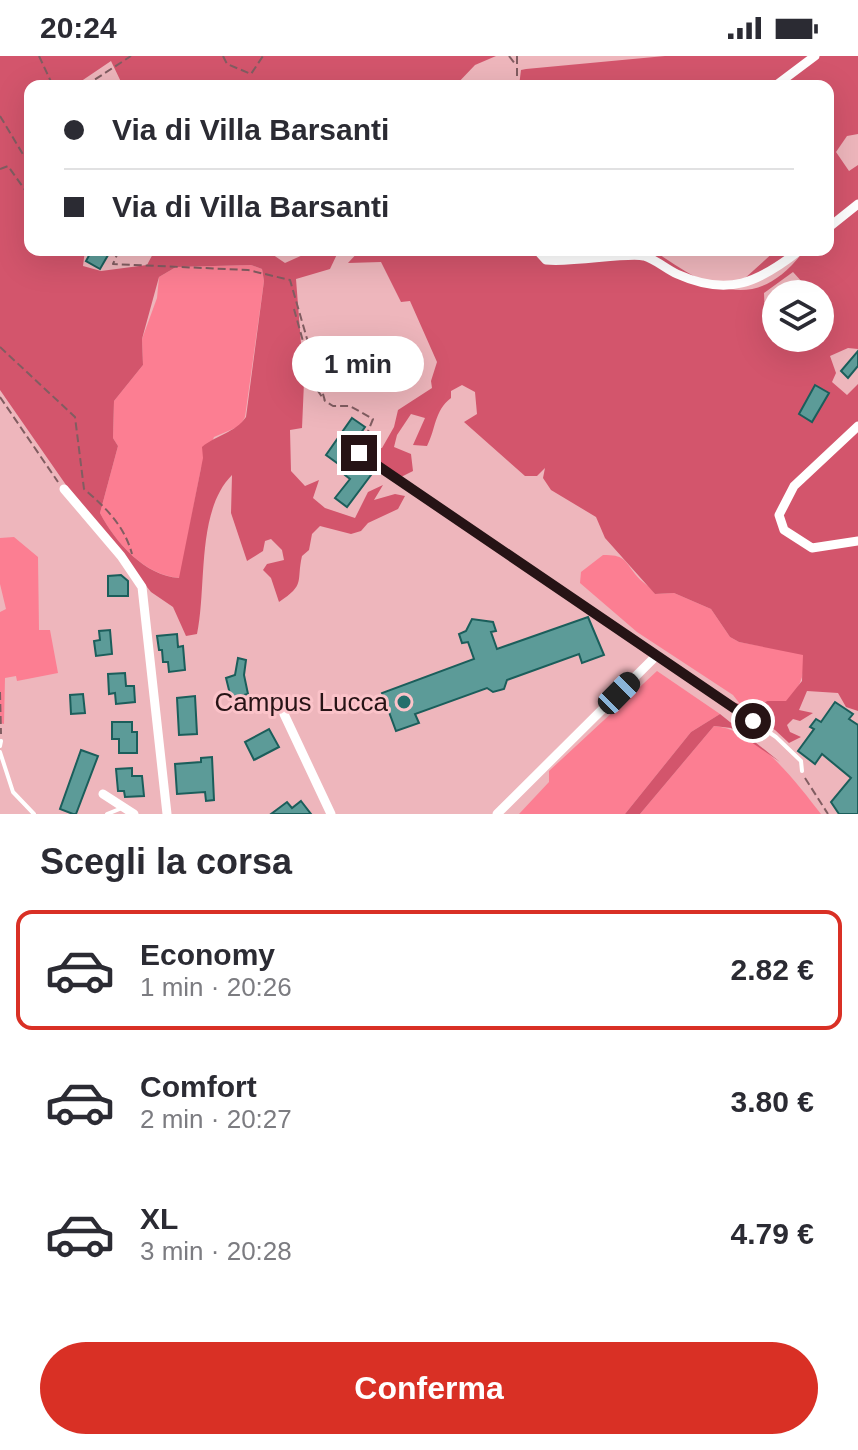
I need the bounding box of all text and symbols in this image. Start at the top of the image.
text: 20:24 [40,11,117,44]
text: Via di Villa Barsanti [112,113,389,146]
text: Via di Villa Barsanti [112,190,389,223]
map controls [762,280,834,352]
button: layers [762,280,834,352]
callout: 1 min [293,337,425,393]
text: 1 min [324,349,392,379]
route end [341,435,377,471]
car [594,668,644,718]
place label: Campus Lucca [215,687,389,717]
marker: Campus Lucca [395,693,413,711]
route start [735,703,771,739]
text: Scegli la corsa [40,841,292,882]
icon: car [44,934,116,1006]
text: Economy [140,938,275,971]
text: 2.82 € [731,953,814,986]
text: 1 min · 20:26 [140,972,292,1002]
icon: car [44,1066,116,1138]
text: Comfort [140,1070,257,1103]
text: 3.80 € [731,1085,814,1118]
text: 2 min · 20:27 [140,1104,292,1134]
icon: car [44,1198,116,1270]
text: XL [140,1202,178,1235]
text: 4.79 € [731,1217,814,1250]
text: 3 min · 20:28 [140,1236,292,1266]
button: Conferma [40,1342,818,1434]

